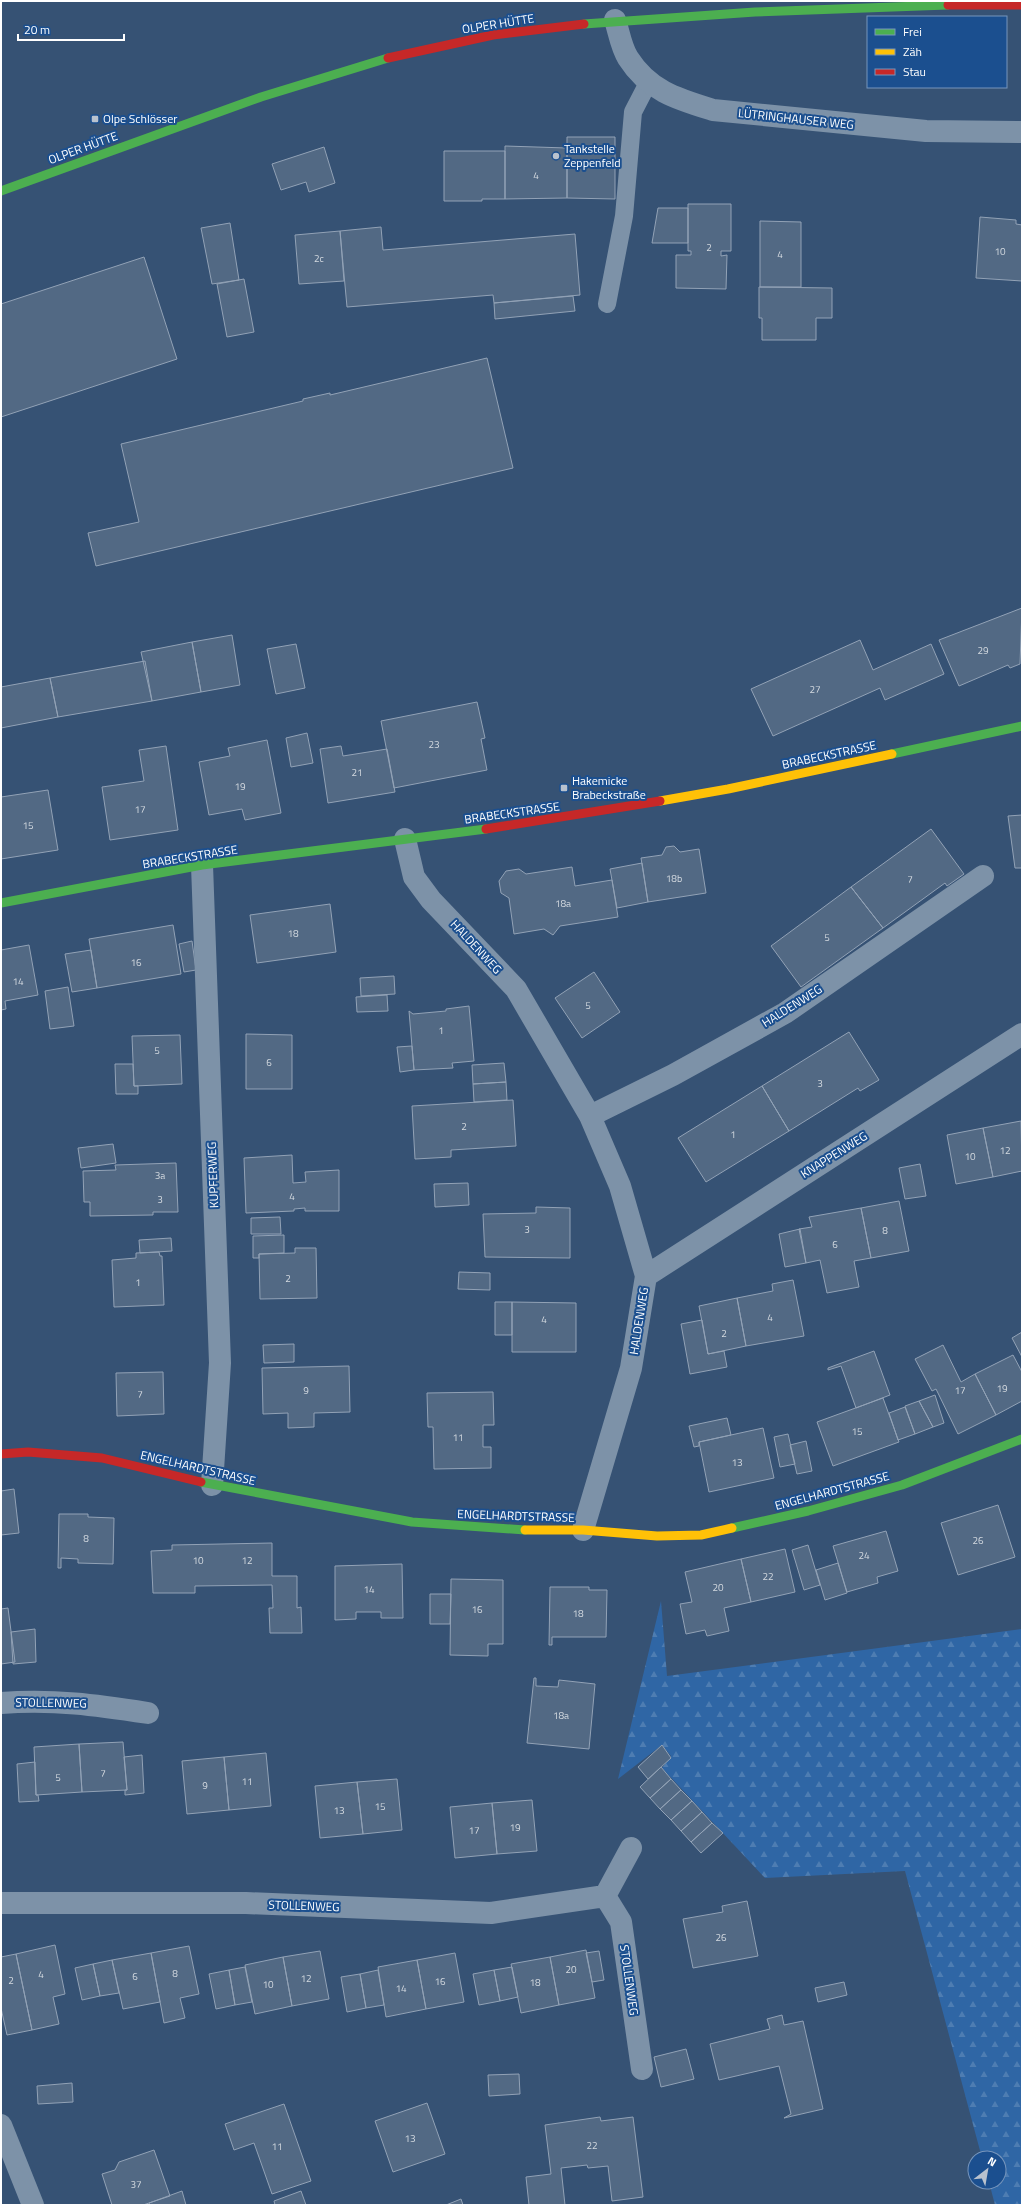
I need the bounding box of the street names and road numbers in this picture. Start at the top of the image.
street label: OLPER HÜTTE [461,8,536,39]
street label: LÜTRINGHAUSER WEG [737,103,855,134]
street label: OLPER HÜTTE [45,126,121,169]
street label: BRABECKSTRASSE [780,735,878,774]
street label: BRABECKSTRASSE [463,796,561,829]
street label: BRABECKSTRASSE [141,840,239,873]
street label: HALDENWEG [446,915,507,978]
street label: HALDENWEG [758,979,826,1032]
street label: KNAPPENWEG [797,1126,871,1183]
street label: KUPFERWEG [202,1141,223,1209]
street label: HALDENWEG [624,1286,653,1356]
street label: ENGELHARDTSTRASSE [139,1445,258,1490]
street label: ENGELHARDTSTRASSE [773,1466,892,1515]
street label: ENGELHARDTSTRASSE [457,1504,576,1527]
street label: STOLLENWEG [15,1692,87,1713]
street label: STOLLENWEG [268,1895,340,1916]
street label: STOLLENWEG [615,1943,644,2017]

